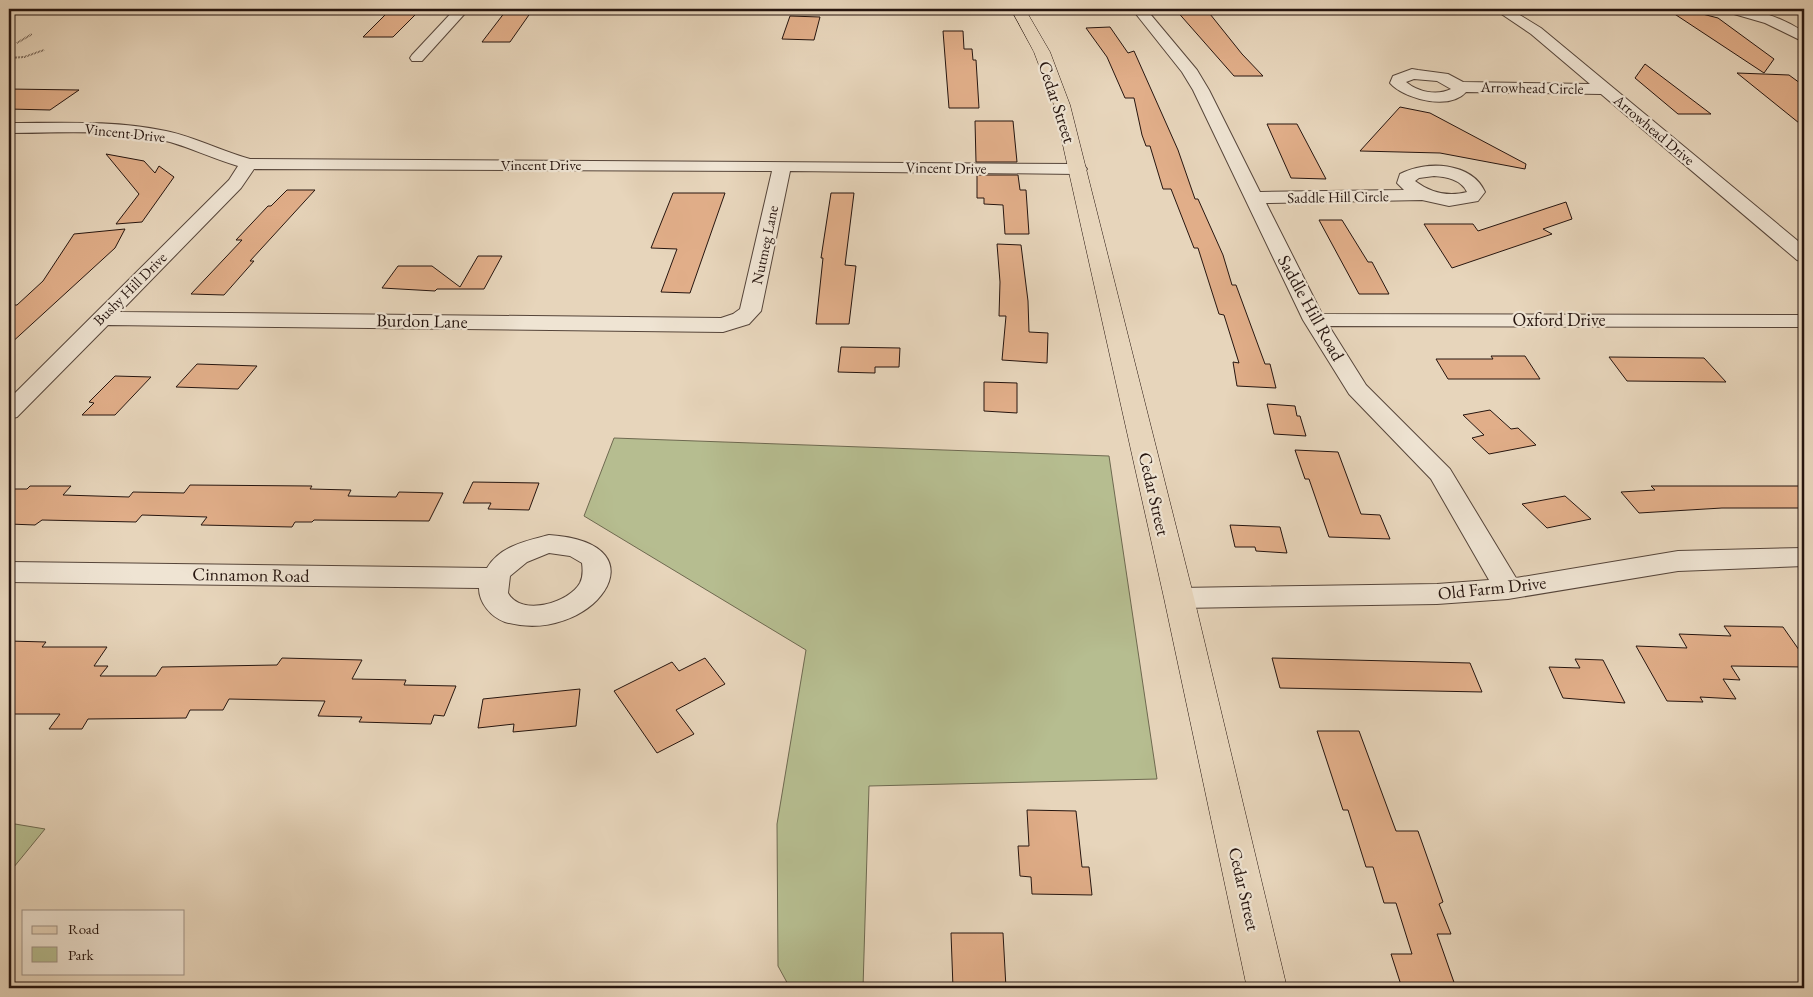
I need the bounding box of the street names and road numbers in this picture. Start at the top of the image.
street label: Cedar Street [1033,58,1082,146]
street label: Arrowhead Circle [1479,77,1584,98]
street label: Arrowhead Drive [1609,90,1699,169]
street label: Vincent Drive [84,119,166,146]
street label: Vincent Drive [501,155,581,174]
street label: Vincent Drive [905,157,987,178]
street label: Saddle Hill Circle [1287,186,1389,207]
street label: Nutmeg Lane [747,204,782,286]
street label: Bushy Hill Drive [89,248,171,329]
street label: Saddle Hill Road [1273,251,1350,366]
street label: Burdon Lane [376,308,468,333]
street label: Oxford Drive [1513,308,1605,331]
street label: Cedar Street [1134,450,1175,538]
street label: Cinnamon Road [192,562,311,587]
street label: Old Farm Drive [1437,570,1547,605]
street label: Cedar Street [1224,845,1265,933]

